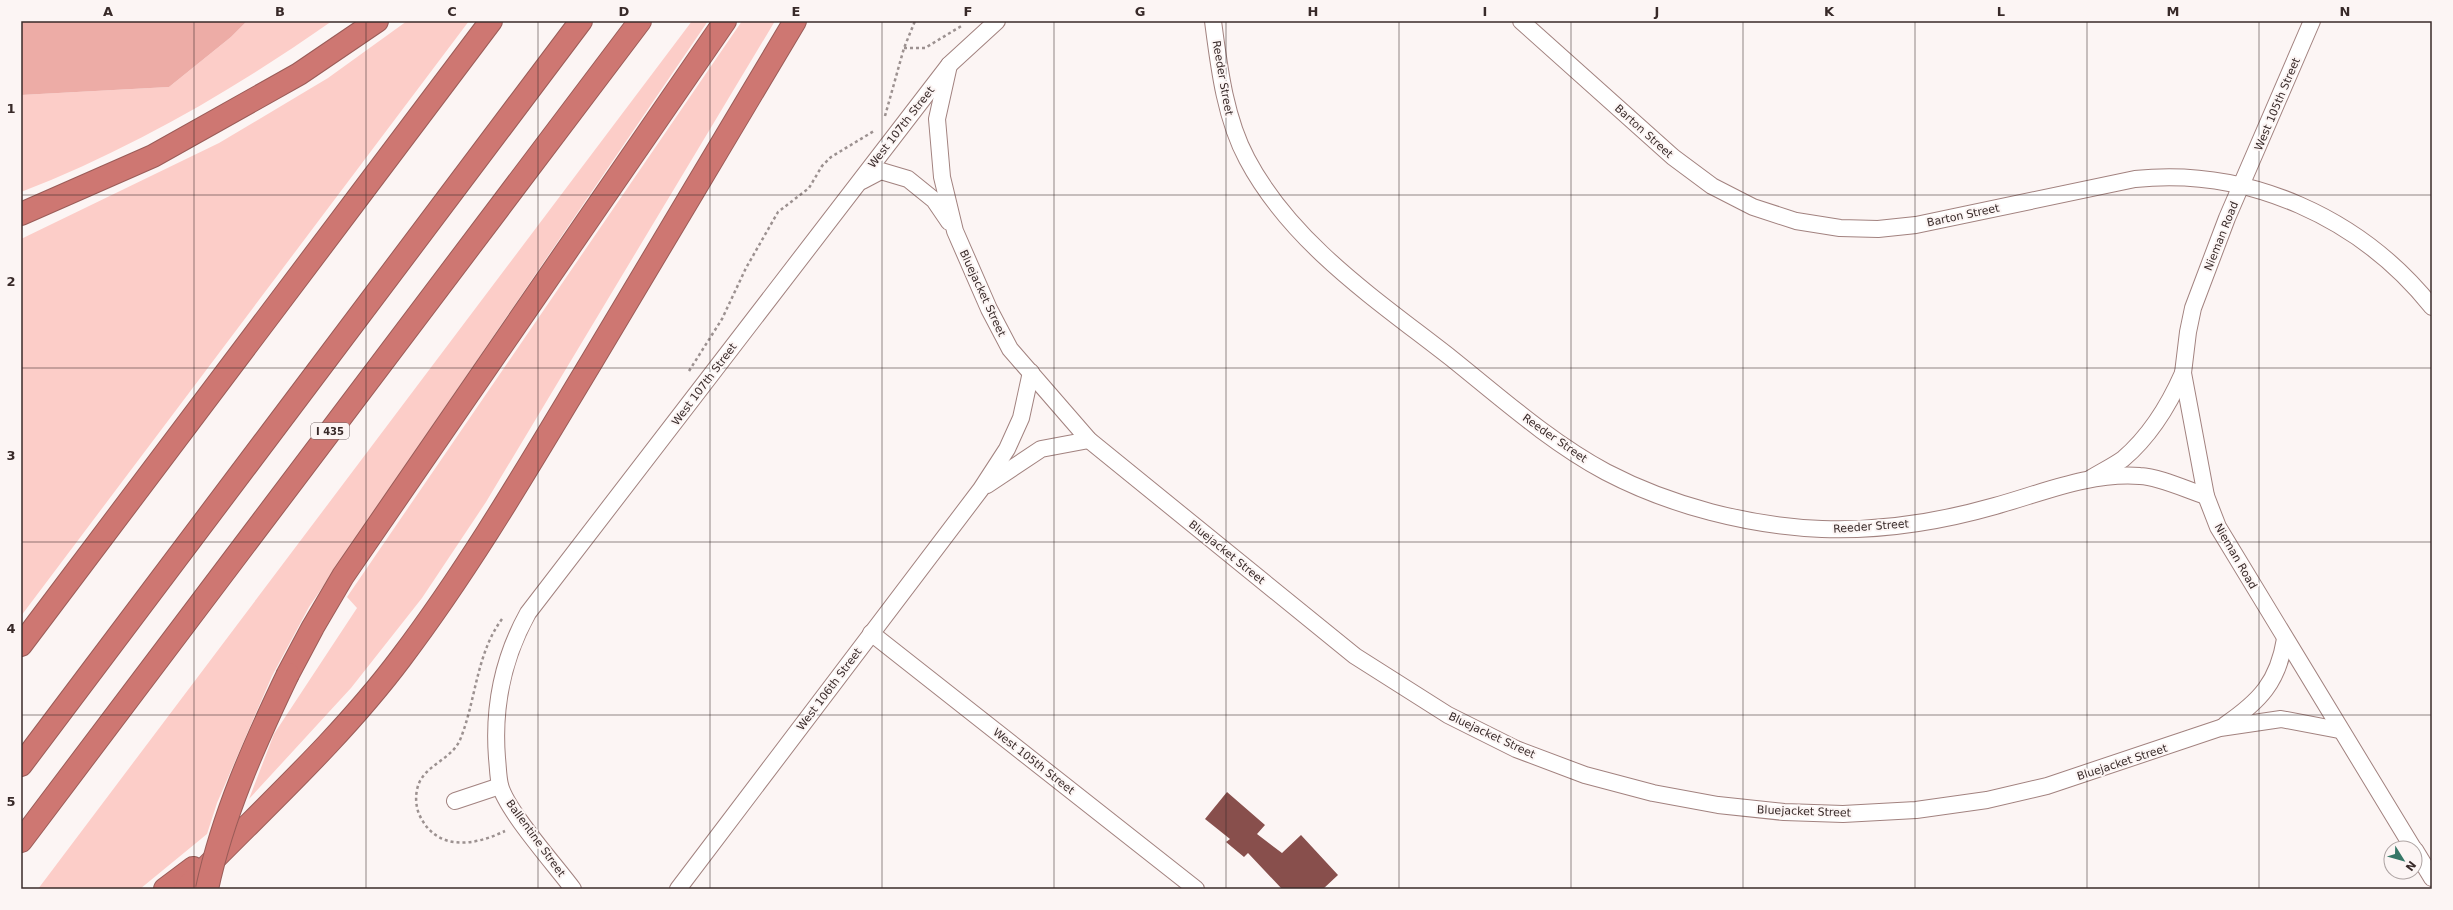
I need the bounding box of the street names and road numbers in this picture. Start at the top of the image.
street label: Reeder Street [1210,40,1236,117]
street label: West 105th Street [2252,55,2303,153]
street label: West 107th Street [866,83,938,171]
street label: Barton Street [1612,102,1676,161]
street label: Nieman Road [2202,200,2241,273]
street label: Barton Street [1926,201,2001,230]
street label: Bluejacket Street [957,248,1009,339]
street label: West 107th Street [669,340,740,428]
street label: Reeder Street [1520,411,1590,466]
road number: I 435 [311,423,349,439]
street label: Reeder Street [1833,517,1910,536]
street label: Bluejacket Street [1186,518,1268,588]
street label: Nieman Road [2212,521,2260,591]
street label: West 106th Street [794,645,865,733]
street label: Bluejacket Street [1446,710,1538,762]
street label: West 105th Street [990,726,1078,798]
street label: Bluejacket Street [2075,742,2170,783]
street label: Ballentine Street [503,797,568,880]
street label: Bluejacket Street [1757,803,1852,820]

